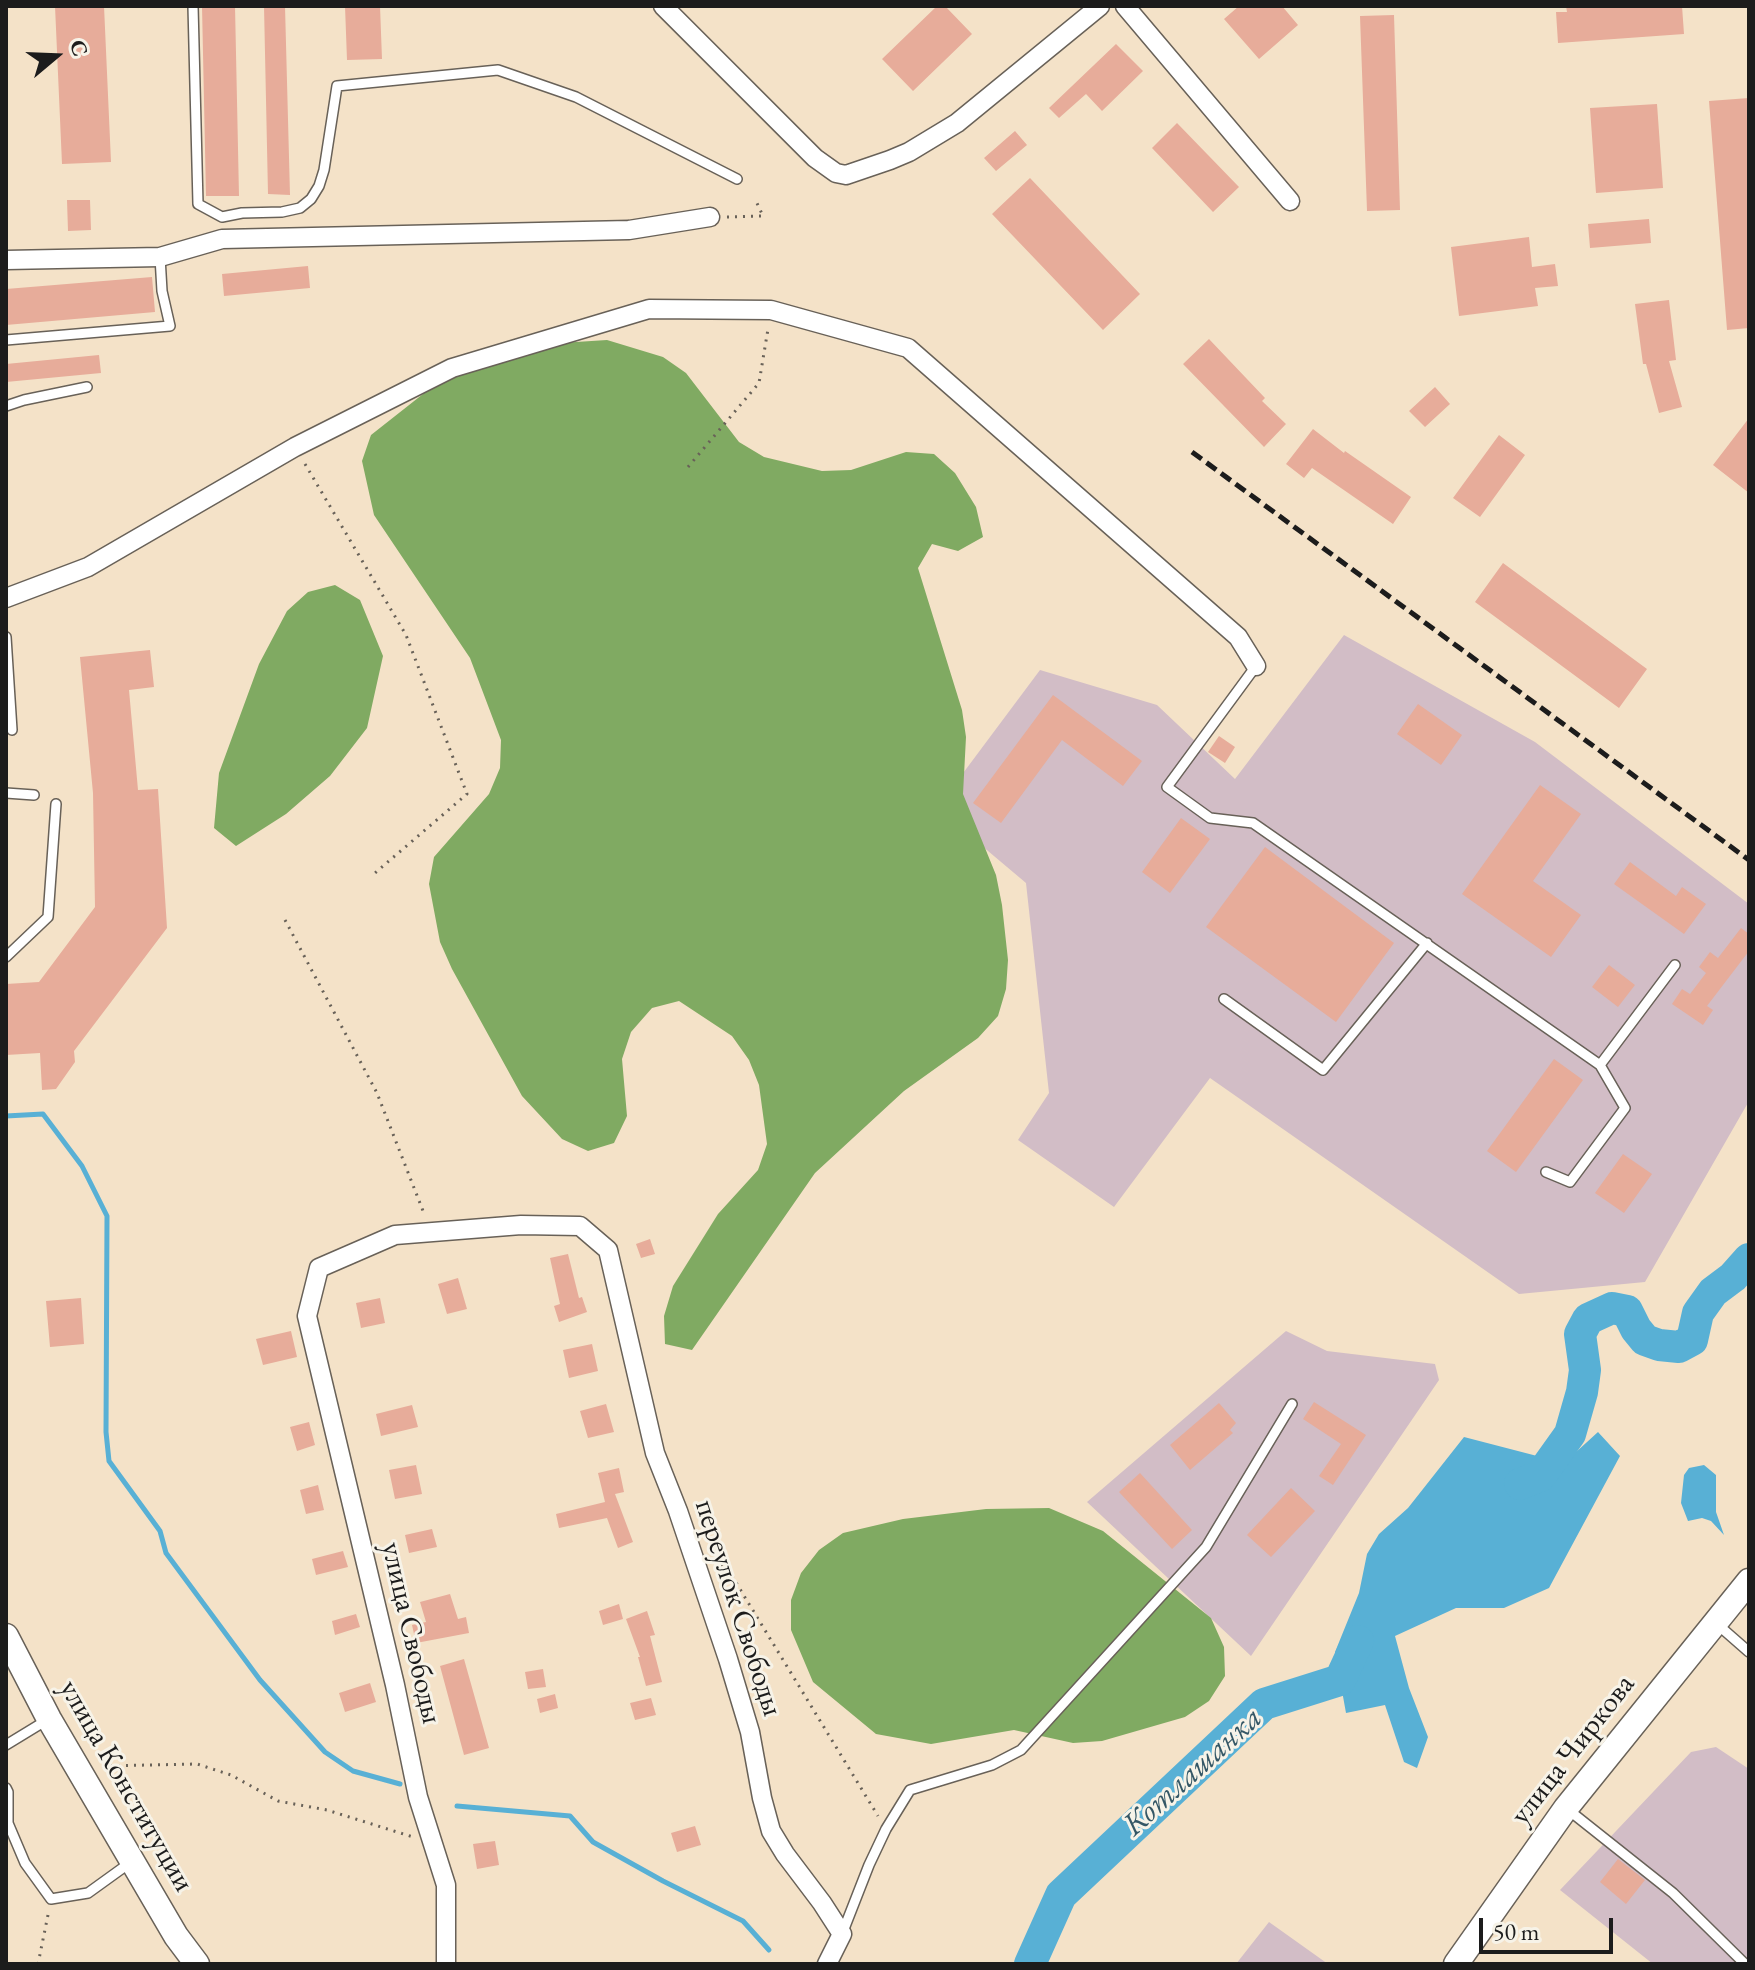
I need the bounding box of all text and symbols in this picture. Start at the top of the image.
north arrow [16,16,96,96]
text: С [63,36,95,60]
street label: переулок Свободы [686,1495,790,1721]
street label: улица Свободы [373,1539,449,1727]
street label: улица Чиркова [1503,1668,1643,1832]
street label: улица Конституции [51,1674,201,1898]
water label: Котлашанка [1115,1699,1271,1845]
scale bar [1483,1902,1617,1952]
text: 50 m [1493,1916,1540,1947]

